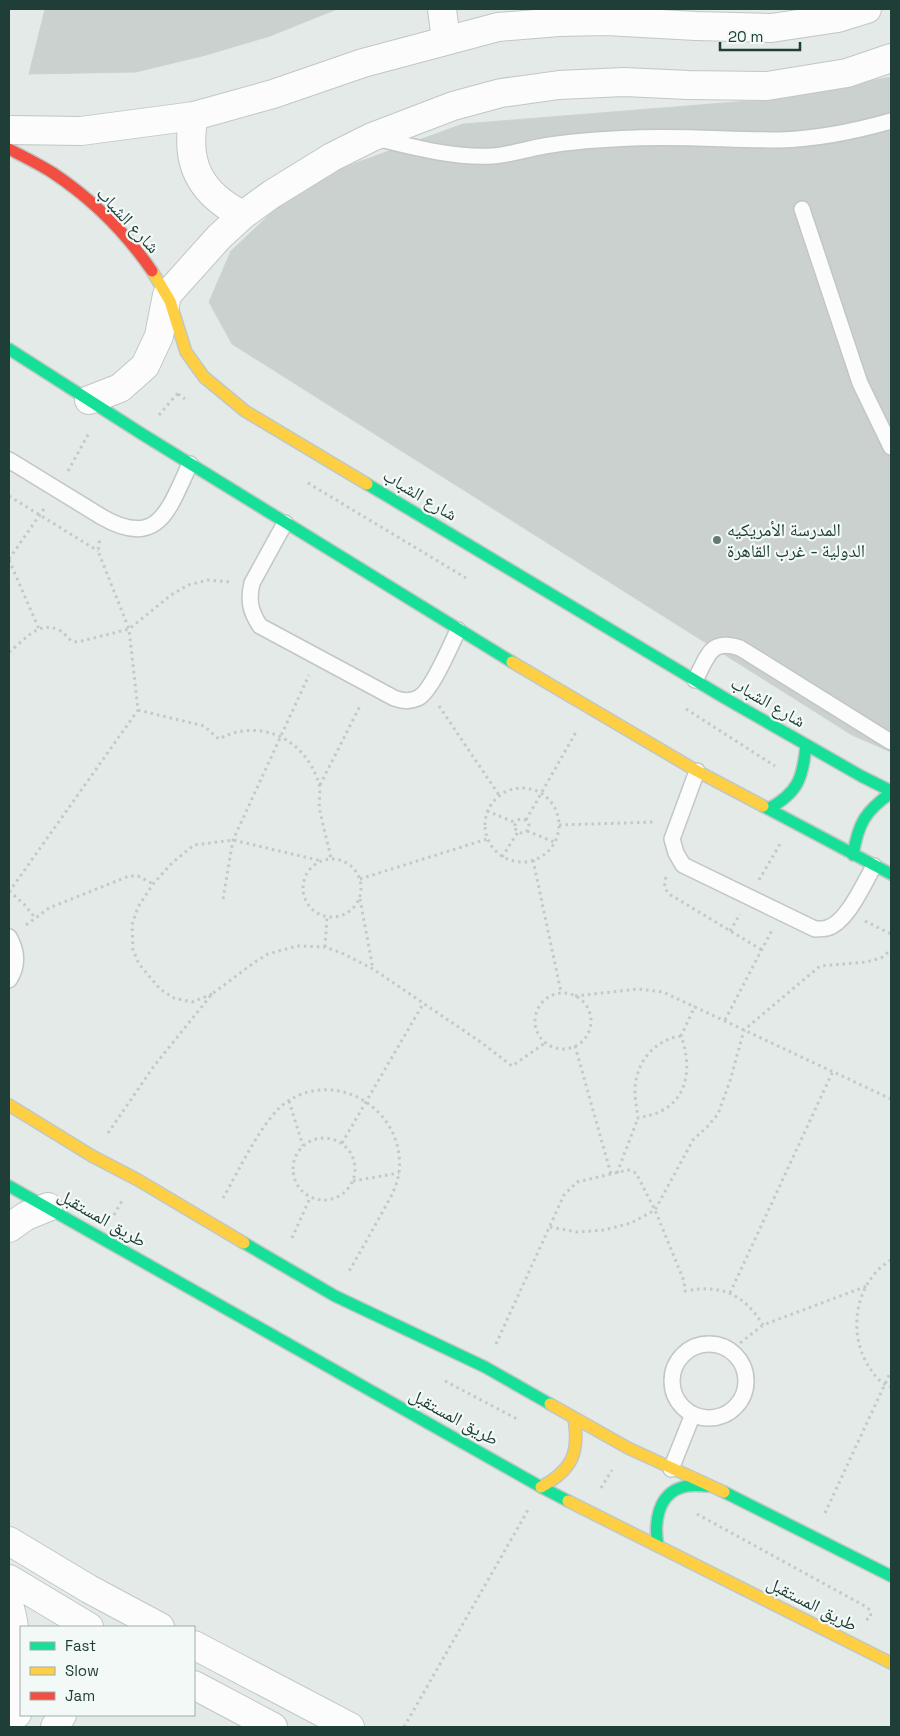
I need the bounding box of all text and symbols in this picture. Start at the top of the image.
scale bar [720,20,800,52]
text: 20 m [728,27,763,46]
street label: شارع الشباب [92,182,165,258]
street label: شارع الشباب [379,463,462,526]
place label: المدرسة الأمريكيه الدولية - غرب القاهرة [727,518,865,562]
marker: المدرسة الأمريكيه الدولية - غرب القاهرة [711,534,723,546]
street label: شارع الشباب [727,671,810,732]
street label: طريق المستقبل [54,1183,151,1252]
street label: طريق المستقبل [406,1383,503,1450]
street label: طريق المستقبل [763,1571,861,1636]
legend [20,1626,195,1716]
text: Fast [65,1636,96,1655]
text: Slow [65,1661,99,1680]
text: Jam [65,1686,95,1705]

